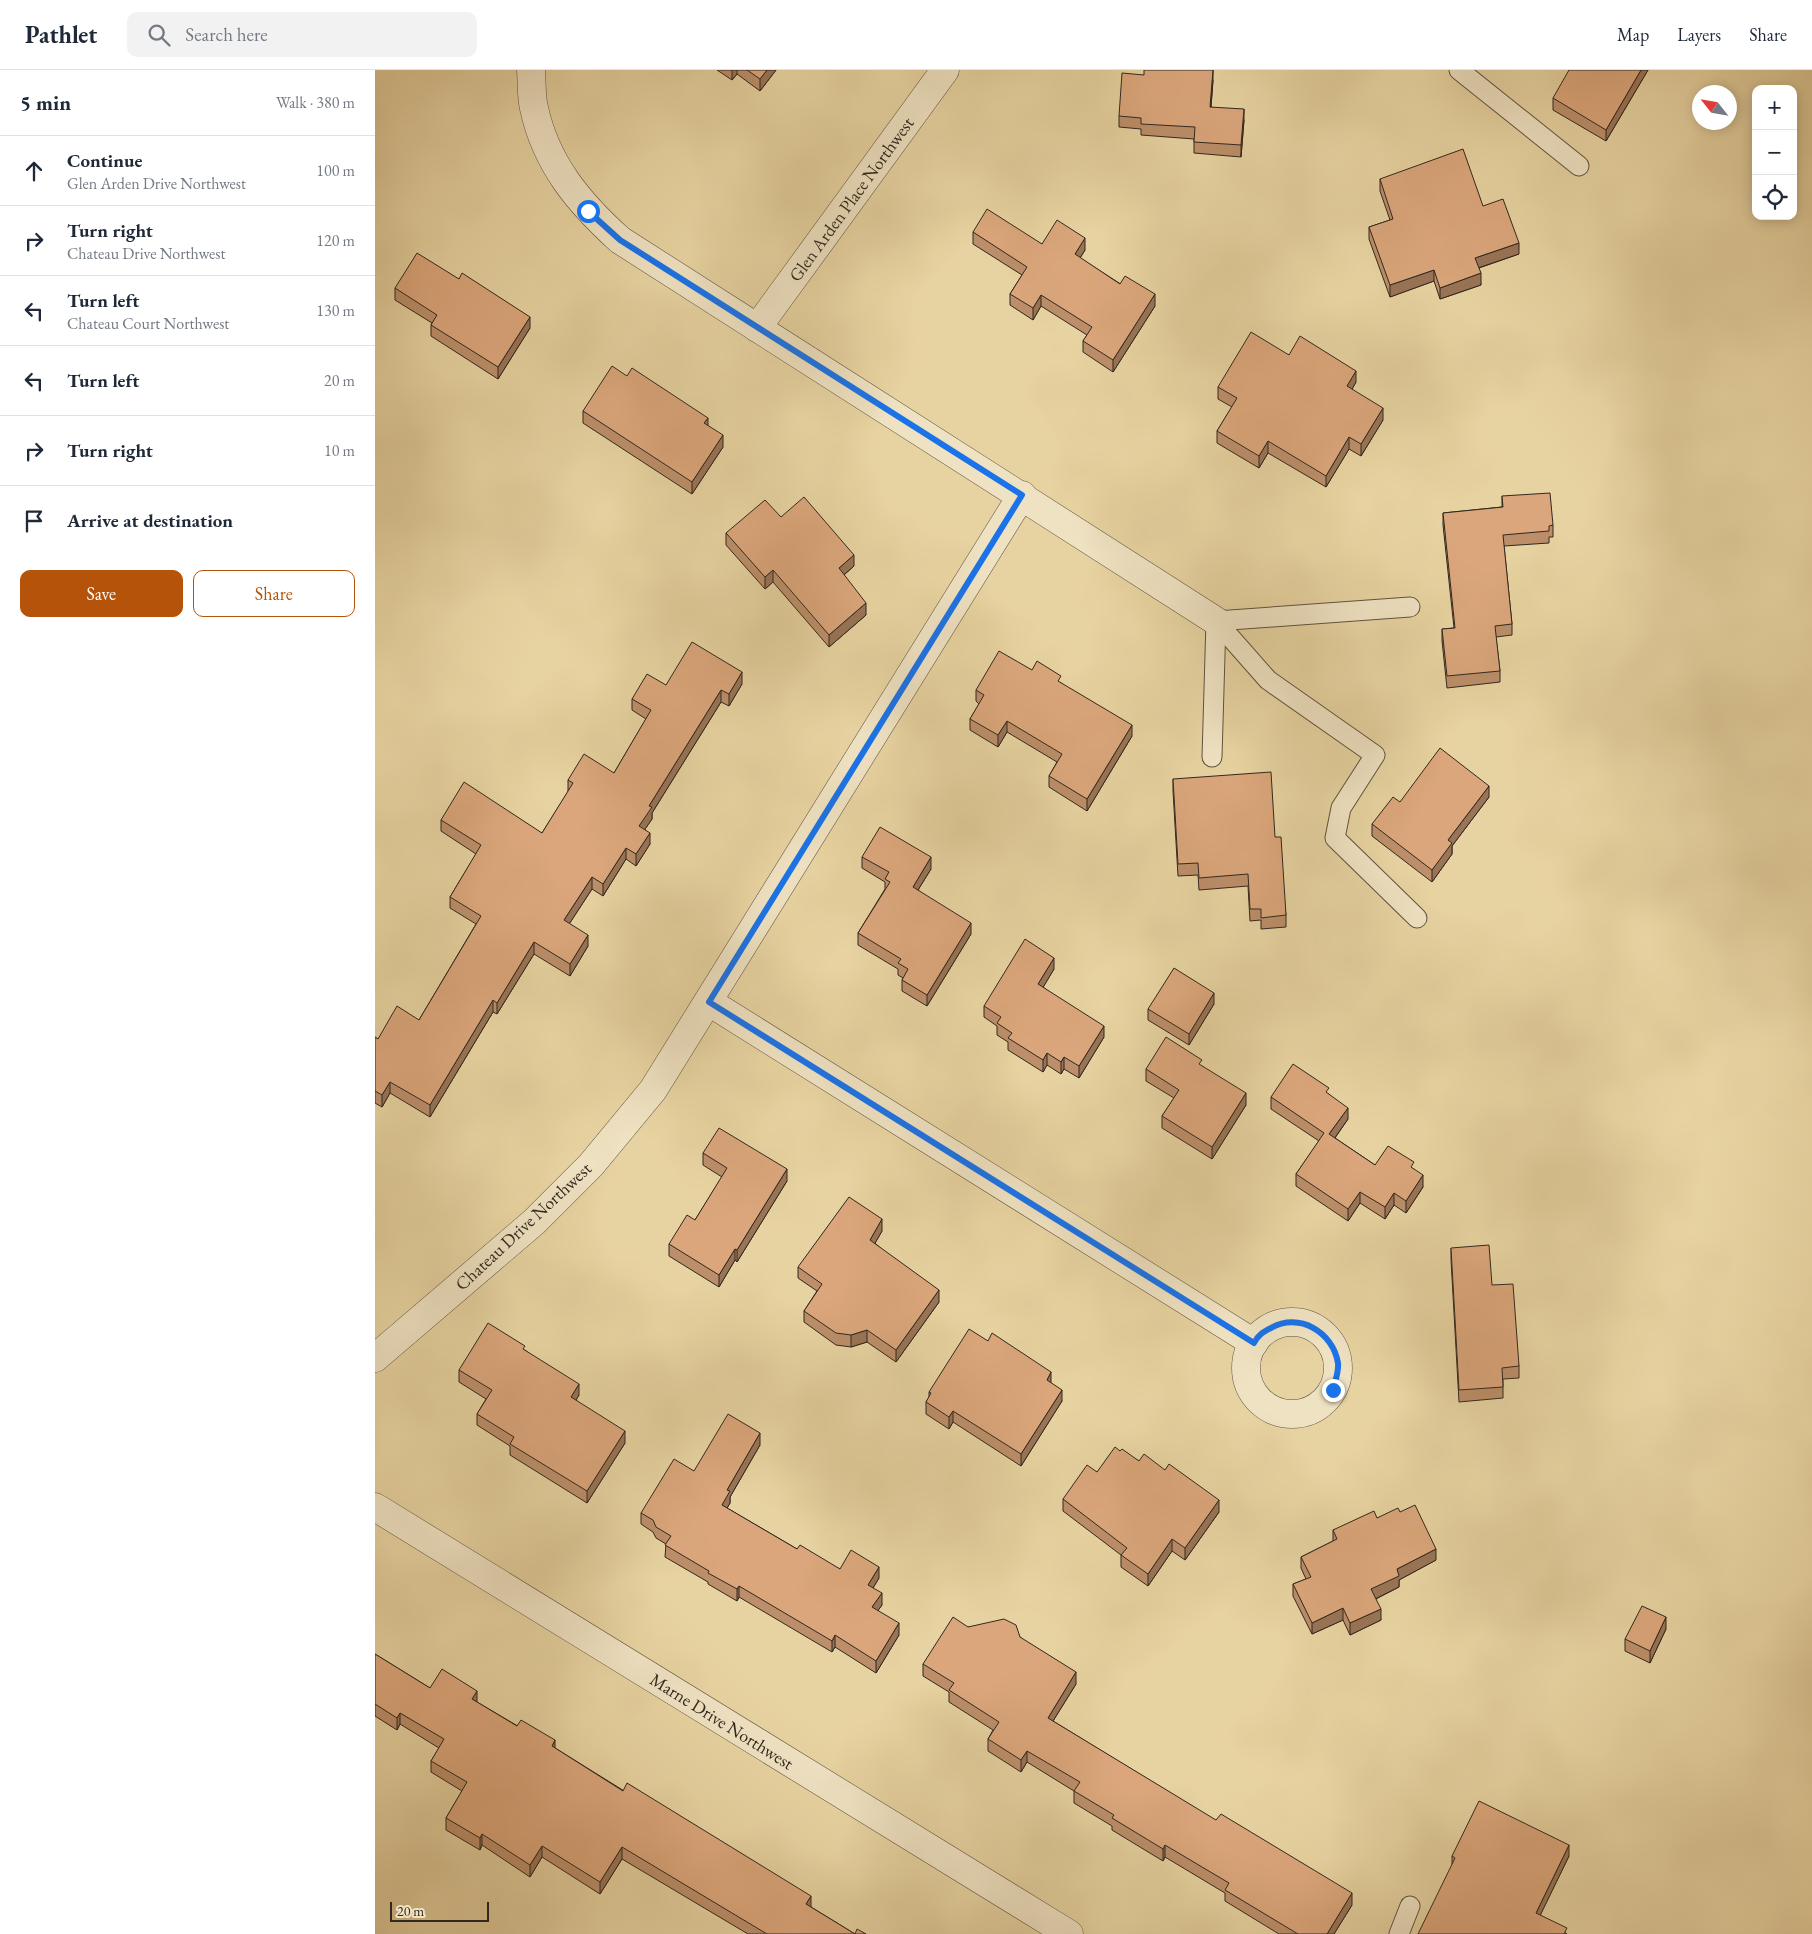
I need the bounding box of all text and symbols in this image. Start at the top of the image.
search box [127,12,477,57]
text: Pathlet [25,19,97,50]
icon: search [145,21,173,49]
text: Search here [185,22,268,47]
text: Map [1617,23,1649,46]
text: Layers [1677,23,1721,46]
text: Share [1749,23,1787,46]
north arrow [1692,85,1737,130]
map controls [1752,85,1797,220]
button: + [1752,85,1797,130]
text: 5 min [20,89,71,116]
text: Walk · 380 m [276,92,355,113]
street label: Glen Arden Place Northwest [783,112,919,286]
button: − [1752,130,1797,175]
text: Continue [67,148,142,173]
icon: ahead [20,157,48,185]
text: 100 m [316,160,355,181]
text: Glen Arden Drive Northwest [67,173,246,194]
button: locate [1752,175,1797,220]
route start [577,200,600,223]
text: Turn right [67,218,153,243]
icon: right [20,227,48,255]
text: 120 m [316,230,355,251]
text: Chateau Drive Northwest [67,243,225,264]
text: Turn left [67,288,139,313]
icon: left [20,297,48,325]
text: 130 m [316,300,355,321]
text: Chateau Court Northwest [67,313,229,334]
icon: left [20,367,48,395]
text: Turn left [67,368,139,393]
text: 20 m [324,370,355,391]
icon: right [20,437,48,465]
text: Turn right [67,438,153,463]
text: 10 m [324,440,355,461]
icon: arrive [20,507,48,535]
text: Arrive at destination [67,508,233,533]
button: Save [20,570,183,617]
button: Share [193,570,355,617]
street label: Chateau Drive Northwest [450,1157,596,1295]
route end [1322,1379,1345,1402]
street label: Marne Drive Northwest [646,1667,798,1775]
scale bar [390,1899,489,1922]
text: 20 m [397,1902,424,1920]

